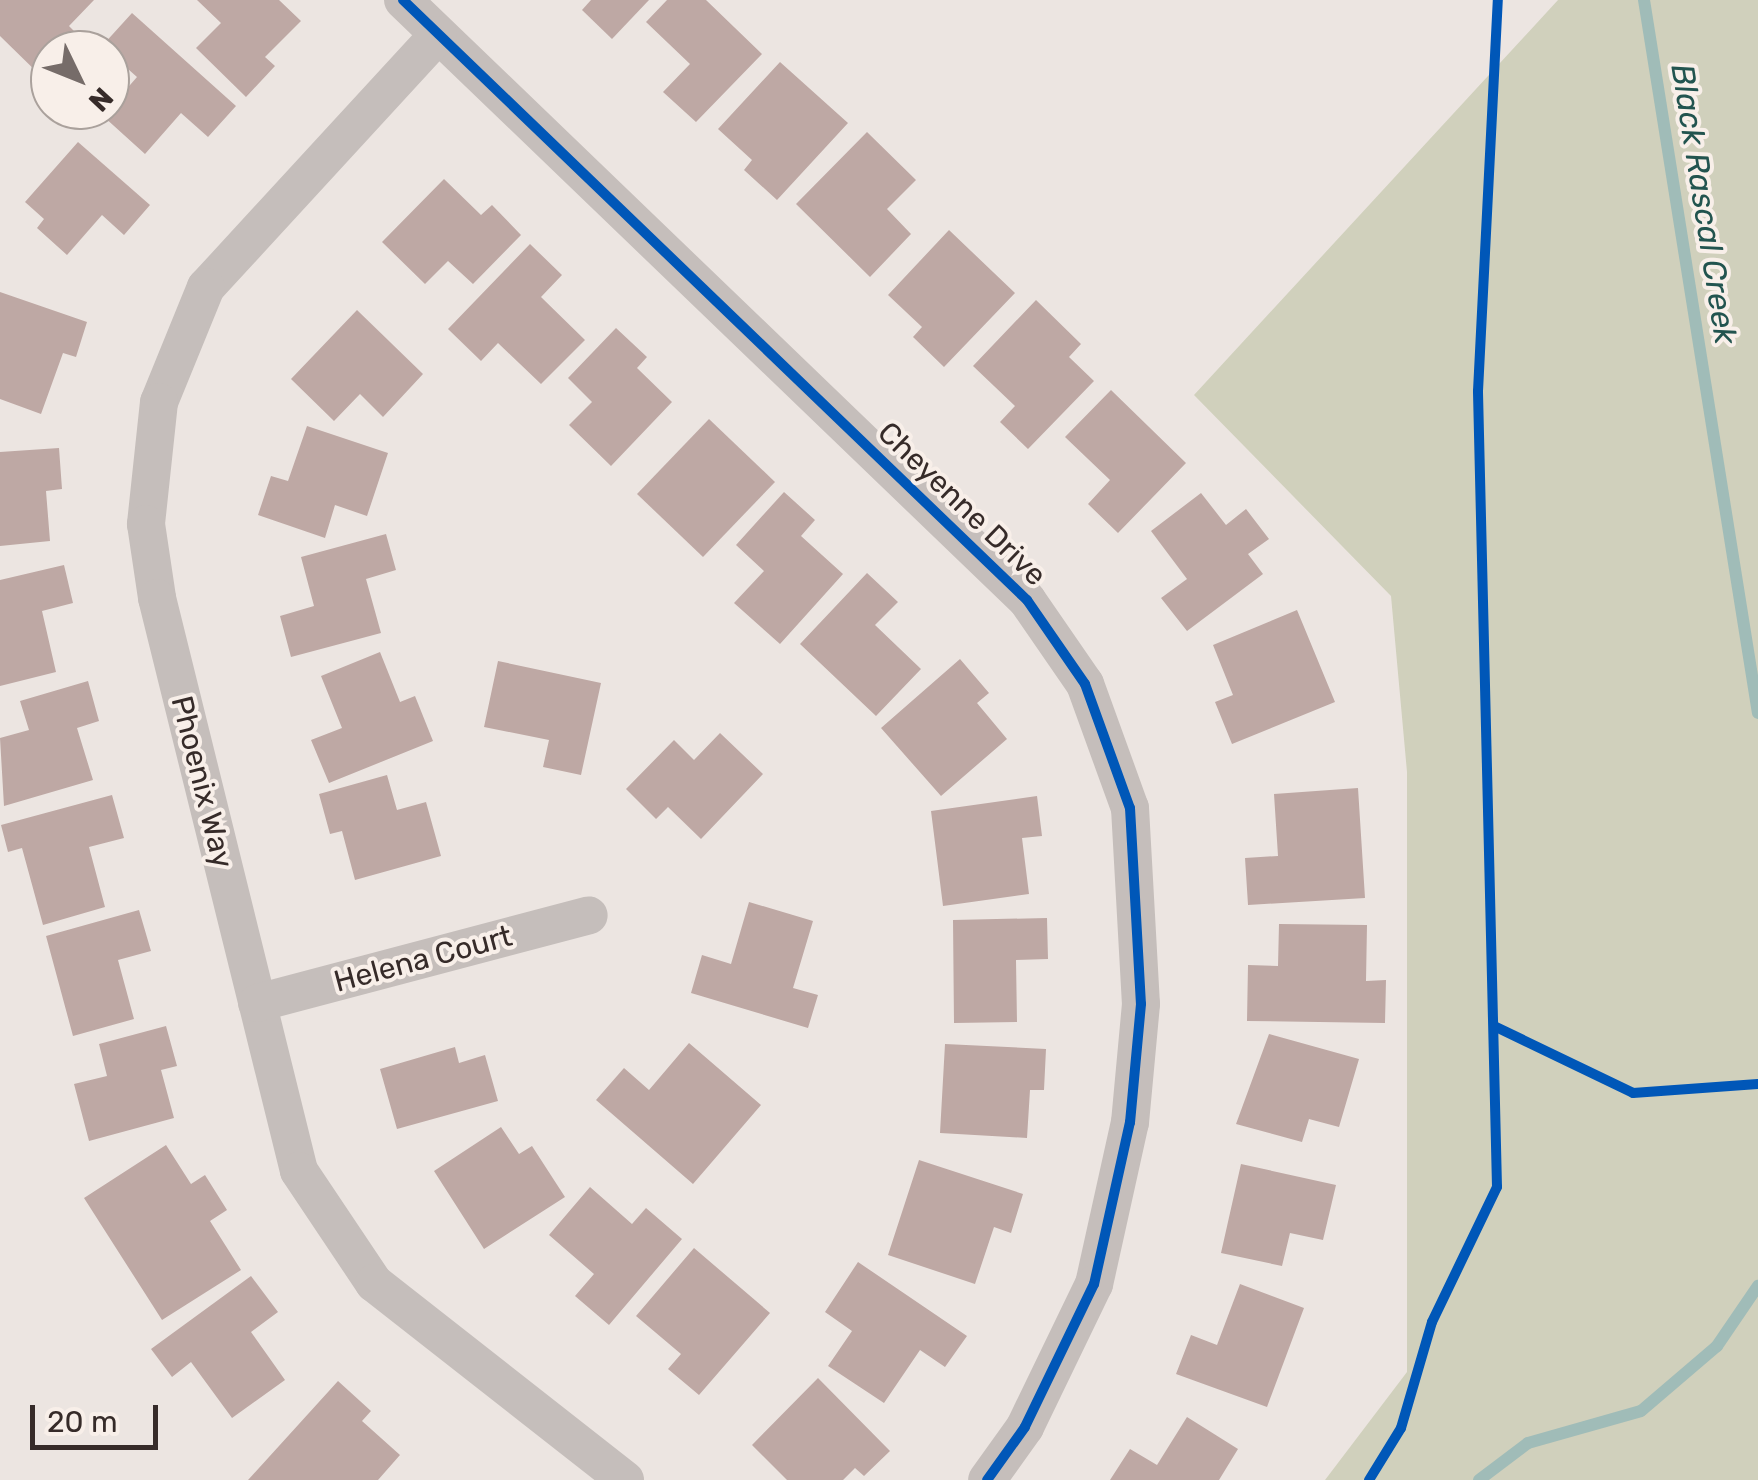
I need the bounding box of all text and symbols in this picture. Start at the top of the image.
north arrow [30,30,130,130]
water label: Black Rascal Creek [1663,61,1745,347]
text: N [82,81,120,118]
street label: Cheyenne Drive [870,415,1054,593]
street label: Phoenix Way [163,692,241,872]
street label: Helena Court [330,918,516,1000]
scale bar [35,1385,162,1447]
text: 20 m [47,1404,118,1440]

